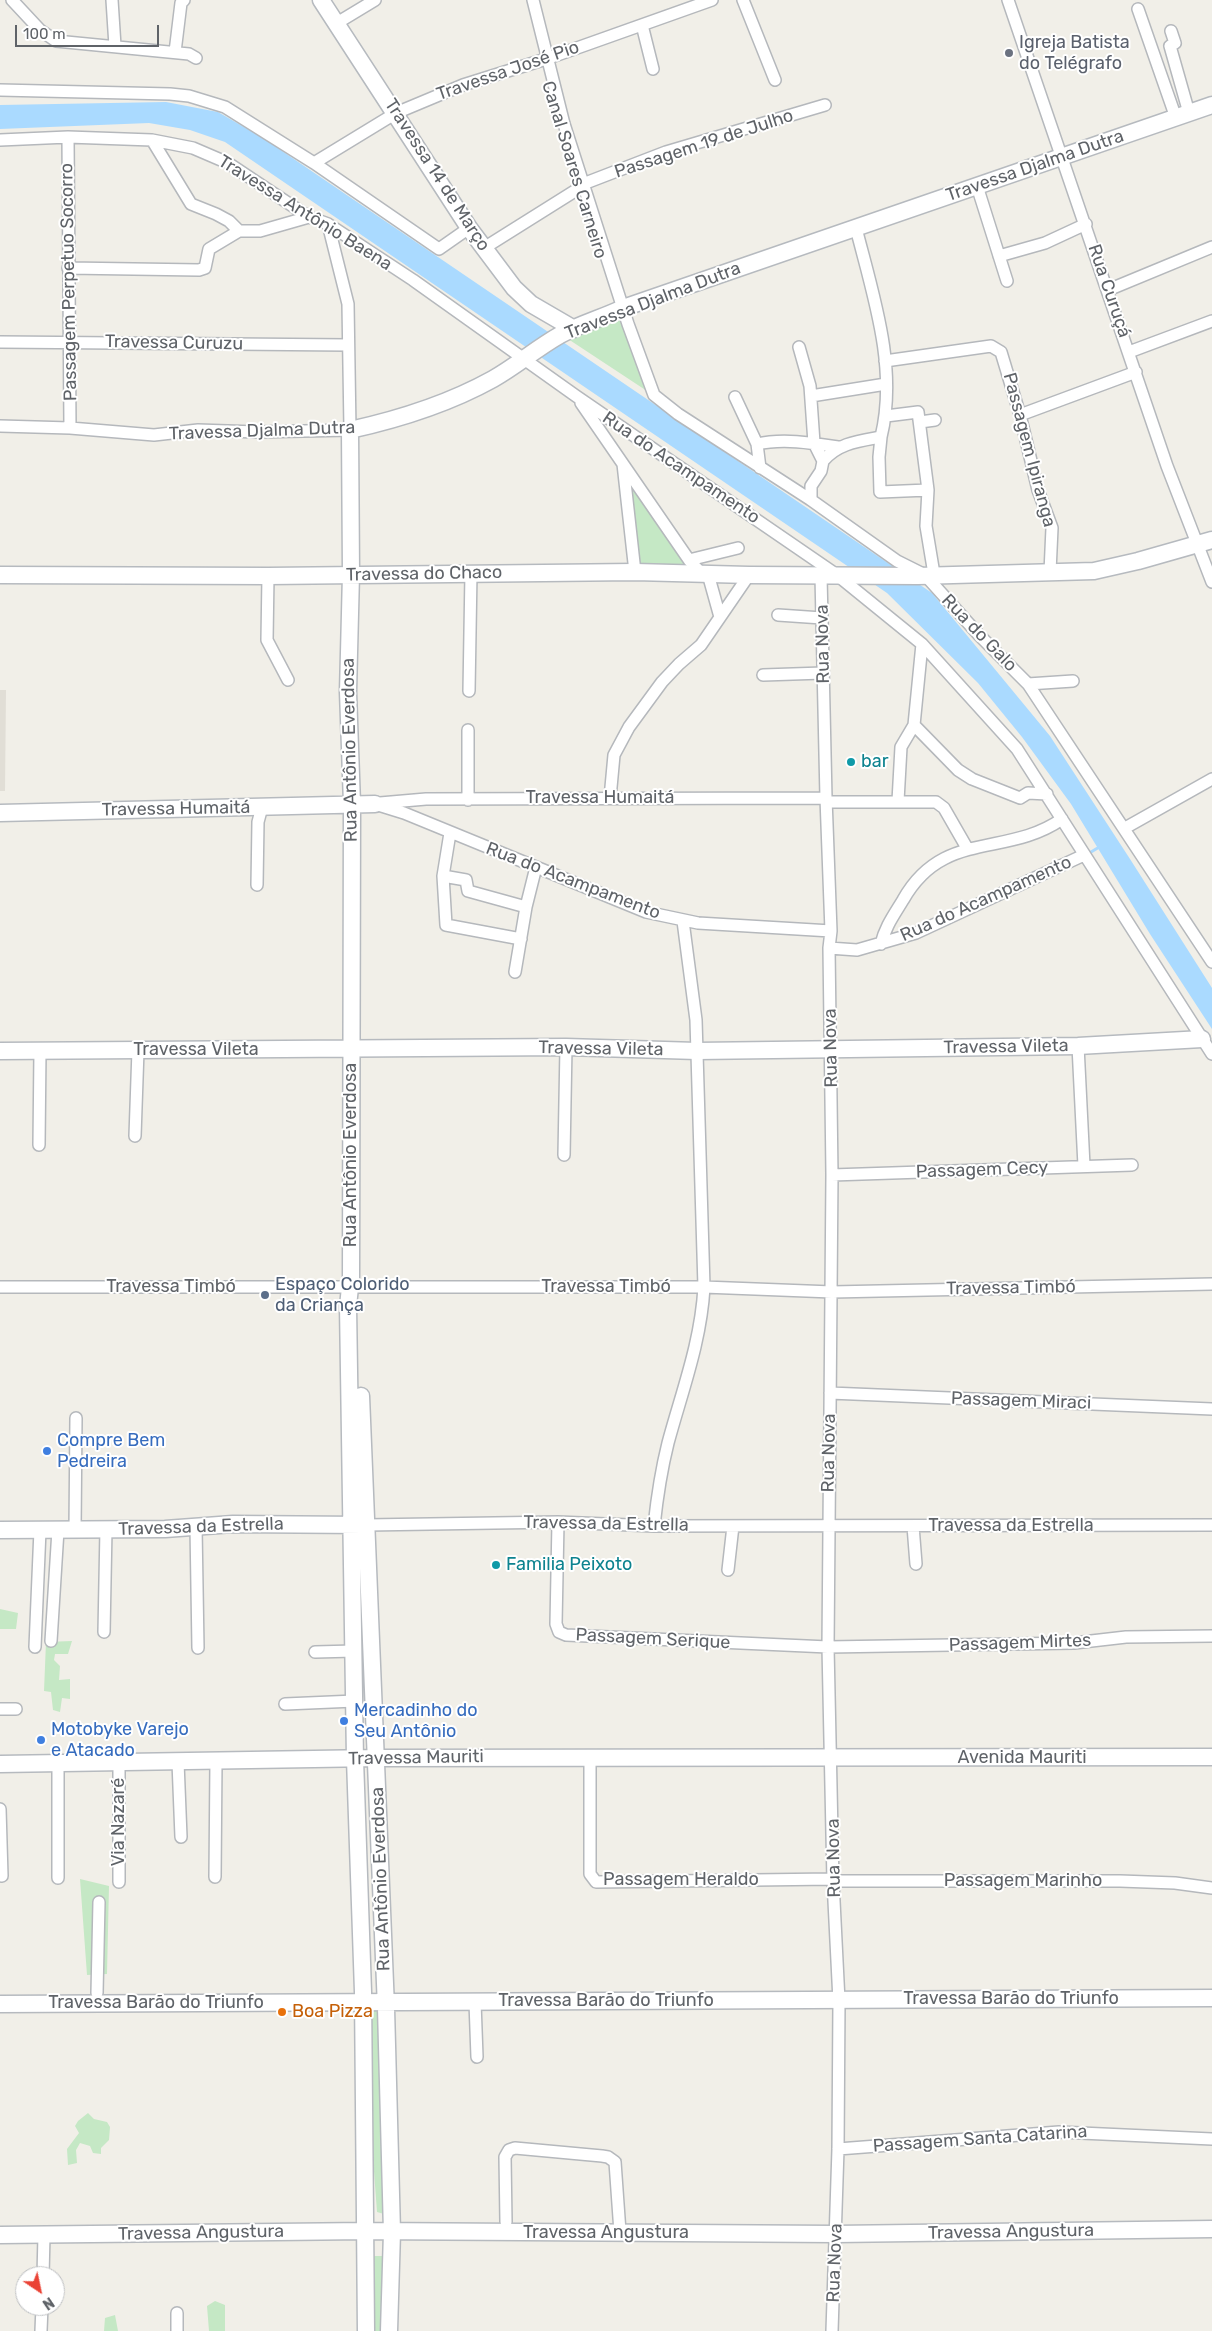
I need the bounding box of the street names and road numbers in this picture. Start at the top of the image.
street label: Travessa José Pio [434,36,582,106]
street label: Canal Soares Carneiro [537,79,611,261]
street label: Travessa 14 de Março [380,95,494,255]
street label: Passagem 19 de Julho [612,105,796,183]
street label: Travessa Djalma Dutra [943,125,1127,207]
street label: Travessa Antônio Baena [214,151,396,275]
street label: Passagem Perpetuo Socorro [56,163,82,401]
street label: Rua Curuçá [1083,241,1135,341]
street label: Travessa Djalma Dutra [562,258,744,344]
street label: Travessa Curuzu [105,331,243,355]
street label: Passagem Ipiranga [998,370,1060,530]
street label: Rua do Acampamento [598,407,764,529]
street label: Travessa Djalma Dutra [168,417,356,445]
street label: Travessa do Chaco [346,562,502,586]
street label: Rua do Galo [937,590,1021,676]
street label: Rua Nova [812,604,834,684]
street label: Rua Antônio Everdosa [338,658,362,842]
street label: Travessa Humaitá [526,787,674,809]
street label: Travessa Humaitá [101,797,251,821]
street label: Rua do Acampamento [483,838,663,924]
street label: Rua do Acampamento [897,851,1075,947]
street label: Rua Nova [820,1008,842,1088]
street label: Travessa Vileta [943,1035,1069,1059]
street label: Travessa Vileta [538,1037,664,1061]
street label: Travessa Vileta [133,1039,259,1061]
street label: Rua Antônio Everdosa [340,1063,362,1247]
street label: Passagem Cecy [915,1157,1049,1183]
street label: Travessa Timbó [106,1276,236,1298]
street label: Travessa Timbó [541,1276,671,1298]
street label: Travessa Timbó [946,1276,1076,1300]
street label: Passagem Miraci [950,1388,1092,1414]
street label: Rua Nova [818,1413,840,1493]
street label: Travessa da Estrella [523,1512,689,1536]
street label: Travessa da Estrella [118,1513,284,1541]
street label: Travessa da Estrella [928,1515,1094,1537]
street label: Passagem Serique [575,1624,731,1654]
street label: Passagem Mirtes [948,1630,1092,1656]
street label: Travessa Mauriti [348,1746,484,1770]
street label: Avenida Mauriti [957,1747,1087,1769]
street label: Via Nazaré [108,1778,130,1866]
street label: Rua Antônio Everdosa [367,1787,395,1971]
street label: Rua Nova [823,1818,845,1898]
street label: Passagem Heraldo [603,1869,759,1891]
street label: Passagem Marinho [944,1870,1102,1892]
street label: Travessa Barão do Triunfo [903,1988,1119,2010]
street label: Travessa Barão do Triunfo [498,1990,714,2012]
street label: Travessa Barão do Triunfo [48,1992,264,2014]
street label: Passagem Santa Catarina [872,2121,1088,2157]
street label: Travessa Angustura [928,2220,1094,2244]
street label: Travessa Angustura [118,2221,284,2245]
street label: Travessa Angustura [523,2222,689,2244]
street label: Rua Nova [823,2223,847,2303]

